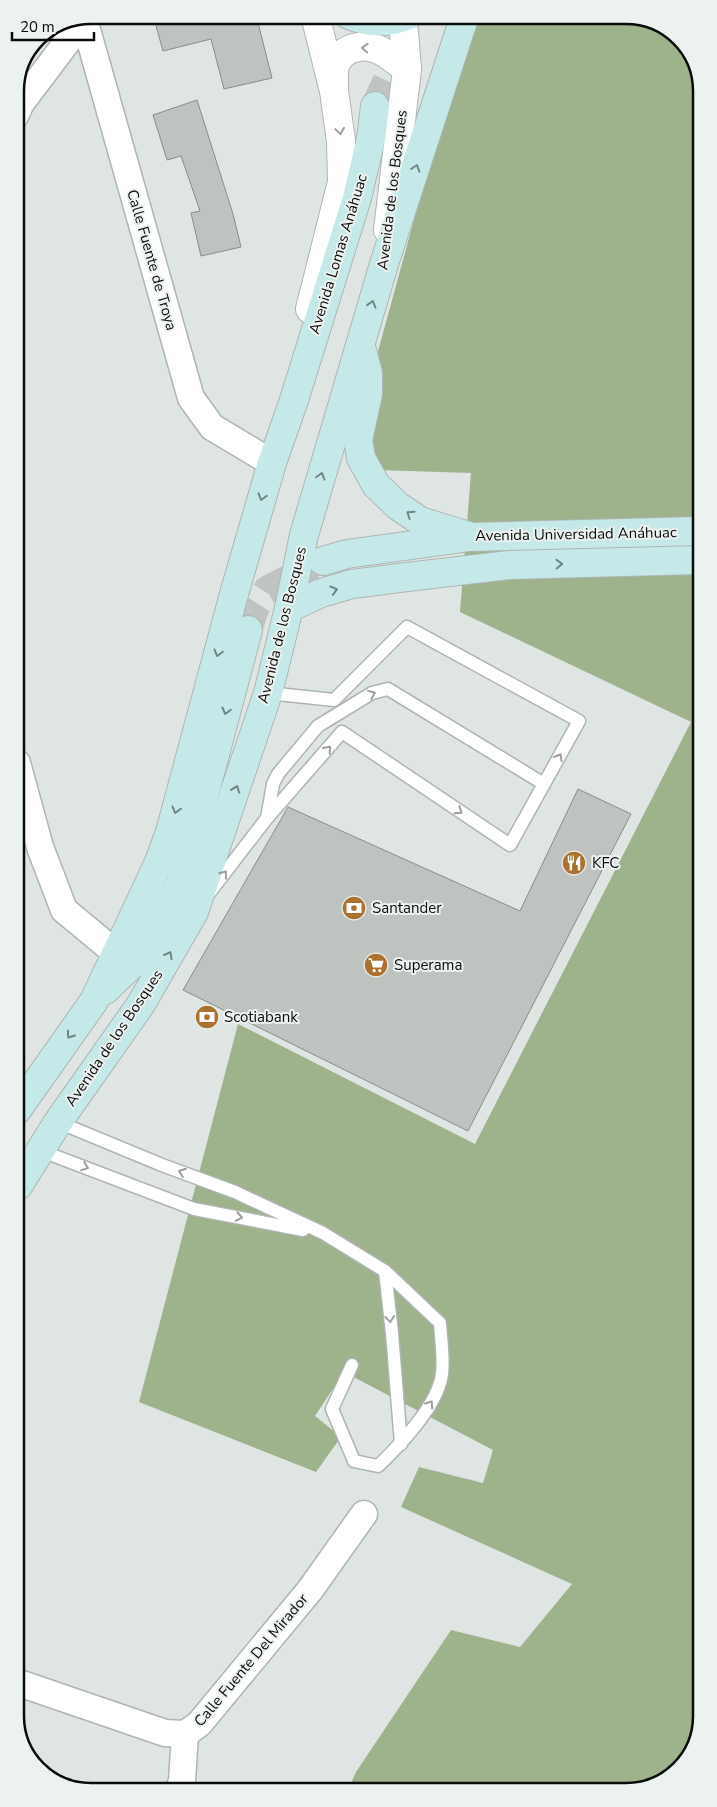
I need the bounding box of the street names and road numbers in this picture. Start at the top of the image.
street label: Avenida de los Bosques [372,109,412,271]
street label: Avenida Lomas Anáhuac [304,172,372,336]
street label: Calle Fuente de Troya [122,187,182,333]
street label: Avenida Universidad Anáhuac [475,522,677,546]
street label: Avenida de los Bosques [253,544,311,706]
street label: Avenida de los Bosques [61,966,167,1110]
street label: Calle Fuente Del Mirador [189,1589,313,1731]

